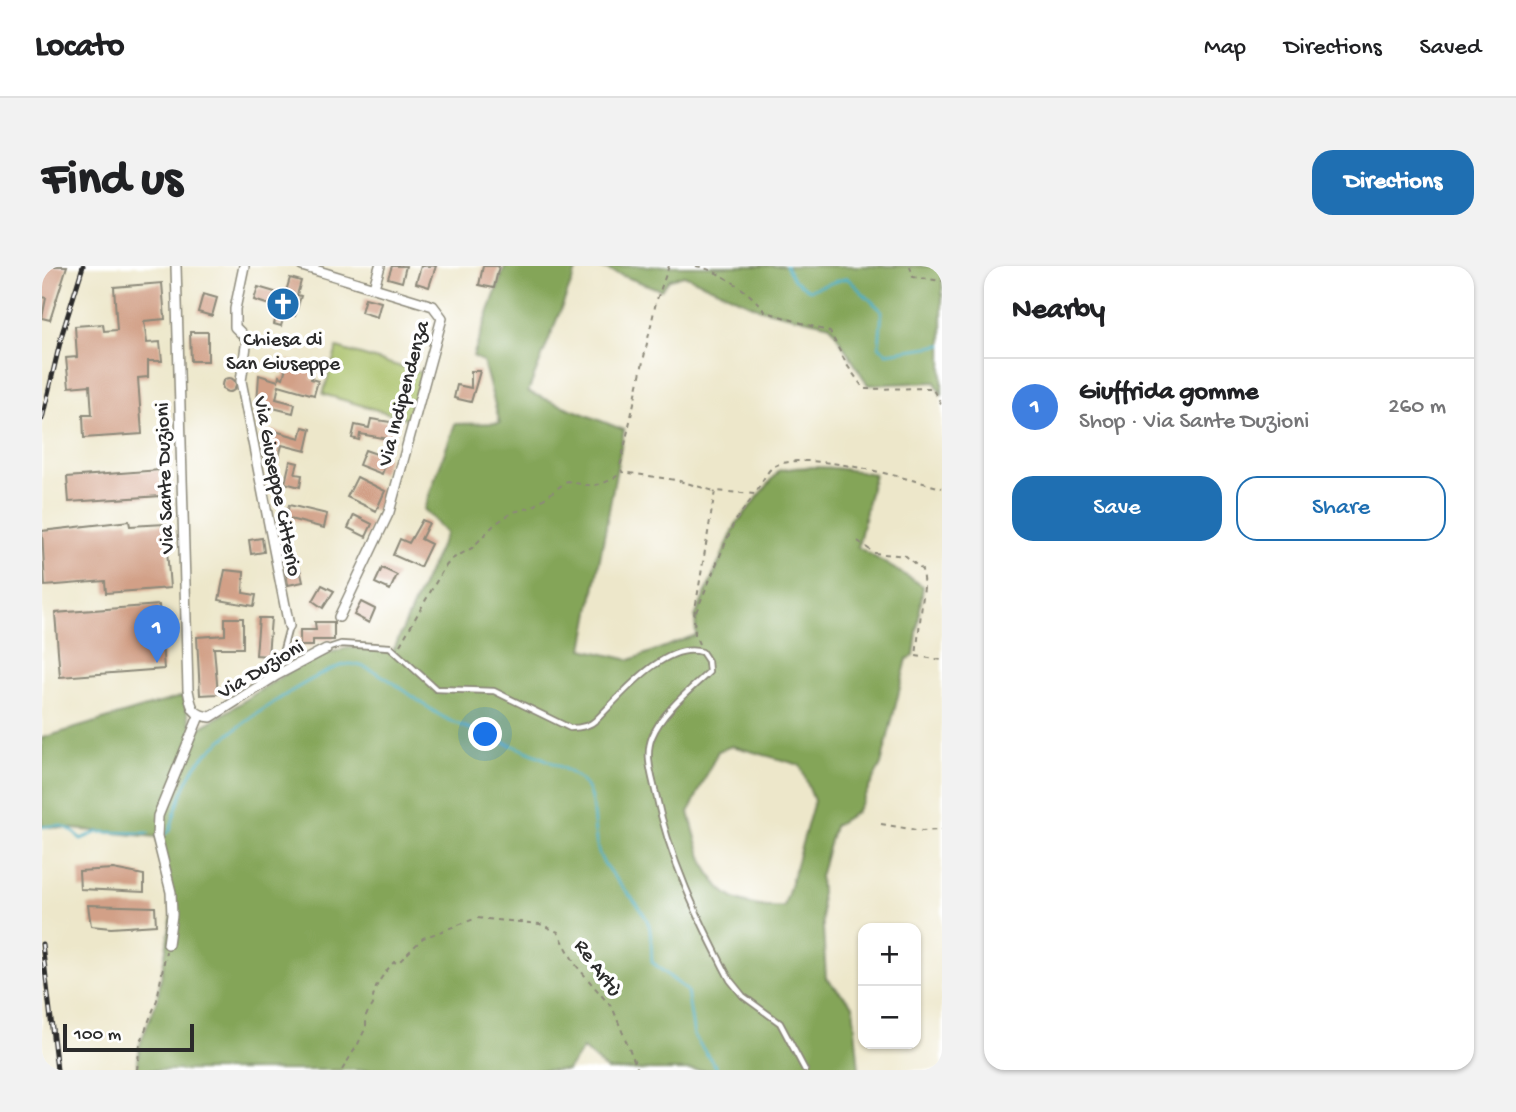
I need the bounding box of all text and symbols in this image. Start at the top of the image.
text: Locato [35,29,124,67]
text: Map [1204,34,1246,63]
text: Directions [1284,34,1382,63]
text: Saved [1420,34,1481,63]
button: Directions [1312,150,1474,215]
text: Find us [42,153,182,211]
church icon: Chiesa di San Giuseppe [264,285,302,323]
text: Nearby [1012,294,1105,329]
street label: Via Indipendenza [374,317,437,471]
place label: Chiesa di San Giuseppe [226,329,341,378]
text: Giuffrida gomme [1079,378,1258,409]
street label: Via Giuseppe Citterio [246,394,305,579]
text: 1 [1030,394,1040,421]
text: 260 m [1388,394,1446,421]
street label: Via Sante Duzioni [151,402,182,555]
text: Shop · Via Sante Duzioni [1079,409,1309,436]
button: Save [1012,476,1222,541]
button: Share [1236,476,1446,541]
pin: 1 [134,605,180,663]
street label: Via Duzioni [214,636,309,707]
your location [468,717,502,751]
map controls [858,923,921,1049]
button: + [858,923,921,986]
street label: Re Artù [567,935,625,1003]
button: − [858,986,921,1049]
scale bar [63,1021,194,1053]
text: 100 m [74,1024,121,1047]

